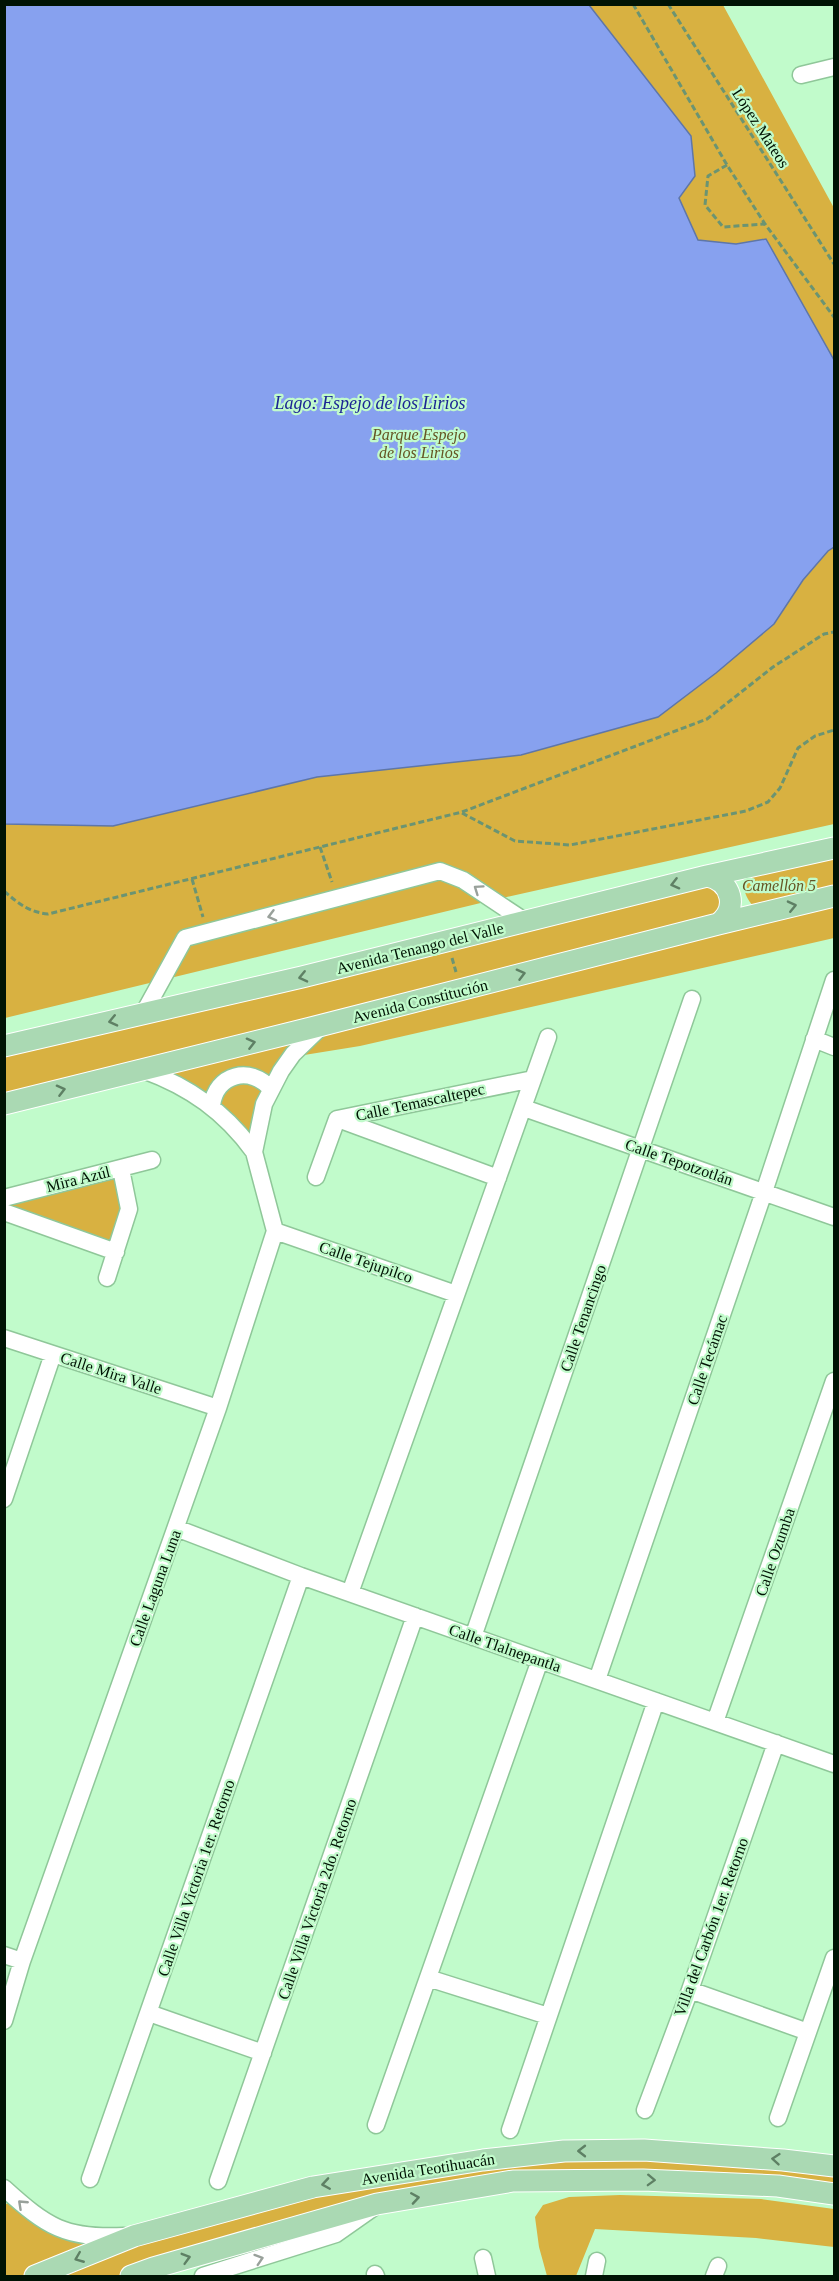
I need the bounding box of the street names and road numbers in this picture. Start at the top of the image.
street label: López Mateos [728,85,793,171]
street label: Avenida Tenango del Valle [335,919,506,978]
street label: Avenida Constitución [351,976,489,1026]
street label: Calle Temascaltepec [354,1080,486,1125]
street label: Calle Tepotzotlán [623,1136,735,1189]
street label: Mira Azúl [44,1163,112,1195]
street label: Calle Tejupilco [317,1238,415,1287]
street label: Calle Tenancingo [557,1262,610,1374]
street label: Calle Tecámac [684,1313,730,1407]
street label: Calle Mira Valle [58,1349,164,1397]
street label: Calle Ozumba [752,1506,798,1598]
street label: Calle Laguna Luna [126,1527,185,1649]
street label: Calle Tlalnepantla [446,1621,563,1676]
street label: Calle Villa Victoria 1er. Retorno [154,1777,238,1979]
street label: Calle Villa Victoria 2do. Retorno [275,1796,359,2002]
street label: Villa del Carbón 1er. Retorno [671,1835,751,2019]
street label: Avenida Teotihuacán [360,2150,496,2188]

